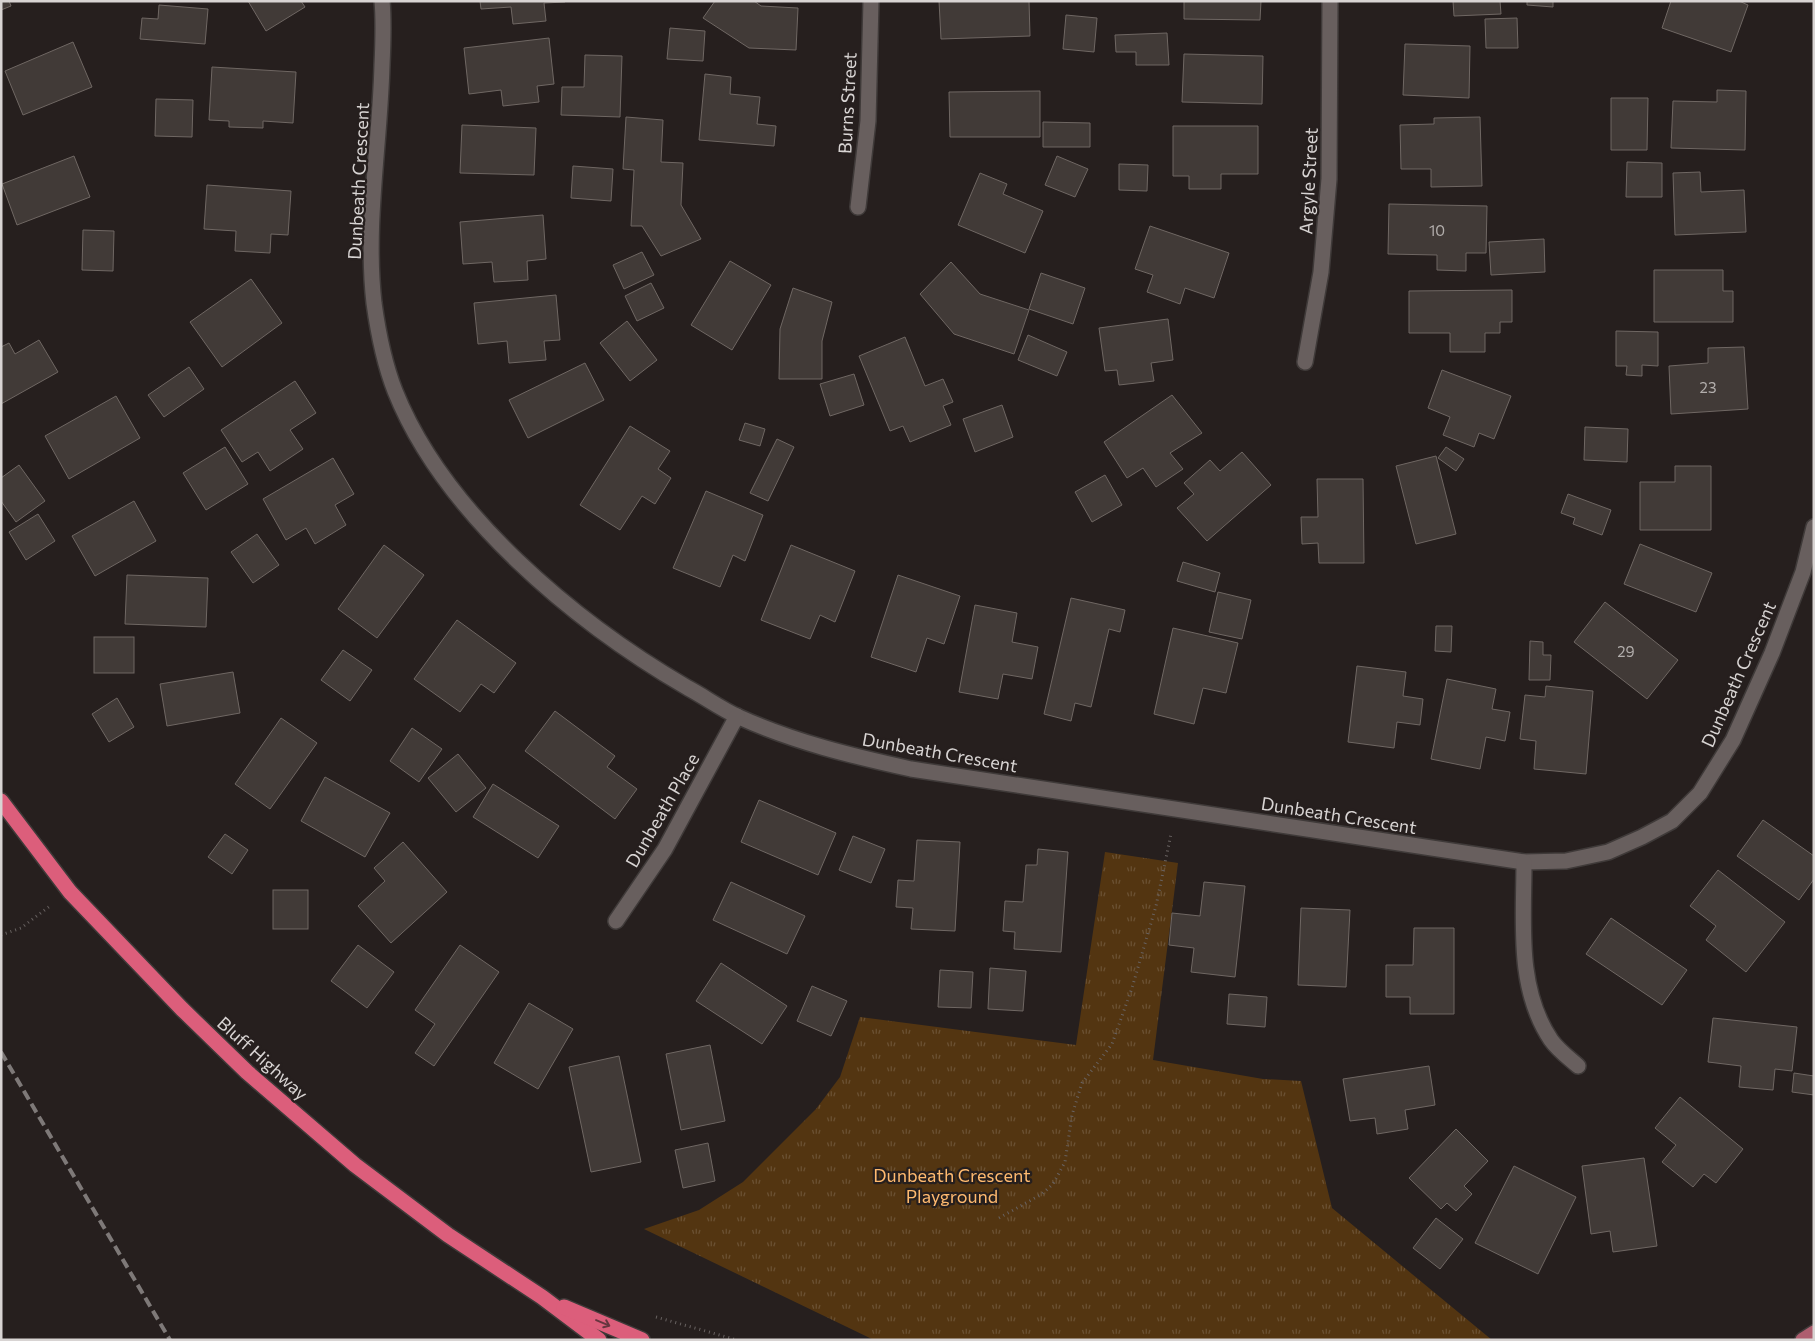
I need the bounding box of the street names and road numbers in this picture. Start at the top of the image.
street label: Burns Street [833,52,861,154]
street label: Dunbeath Crescent [343,102,373,260]
street label: Argyle Street [1294,127,1322,235]
street label: Dunbeath Crescent [1696,598,1780,750]
street label: Dunbeath Crescent [861,728,1019,776]
street label: Dunbeath Place [620,749,704,871]
street label: Dunbeath Crescent [1260,792,1418,838]
street label: Bluff Highway [213,1012,313,1104]

